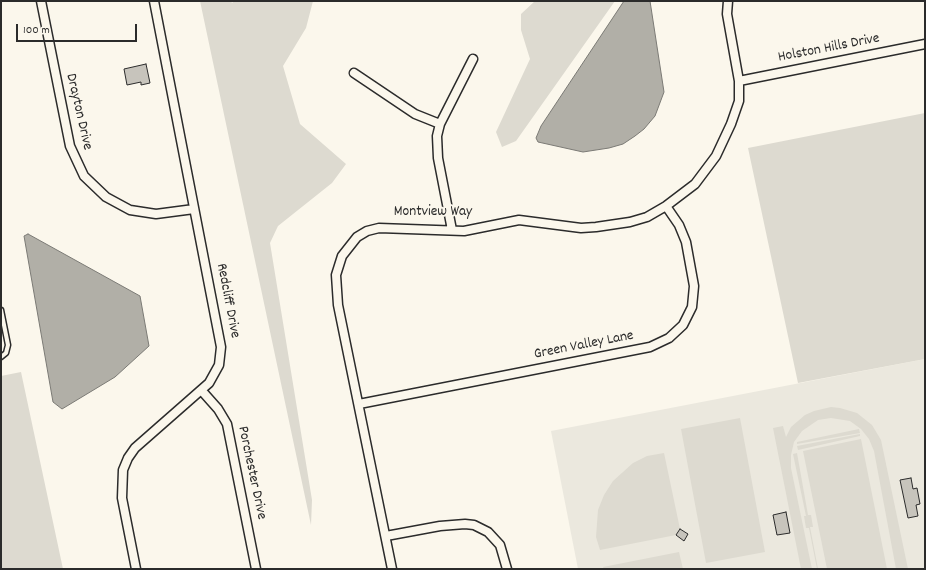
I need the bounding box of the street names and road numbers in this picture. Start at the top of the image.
street label: Holston Hills Drive [777,30,881,68]
street label: Drayton Drive [60,72,96,152]
street label: Montview Way [394,204,472,222]
street label: Redcliff Drive [211,262,243,340]
street label: Green Valley Lane [533,328,635,364]
street label: Porchester Drive [232,425,270,521]

